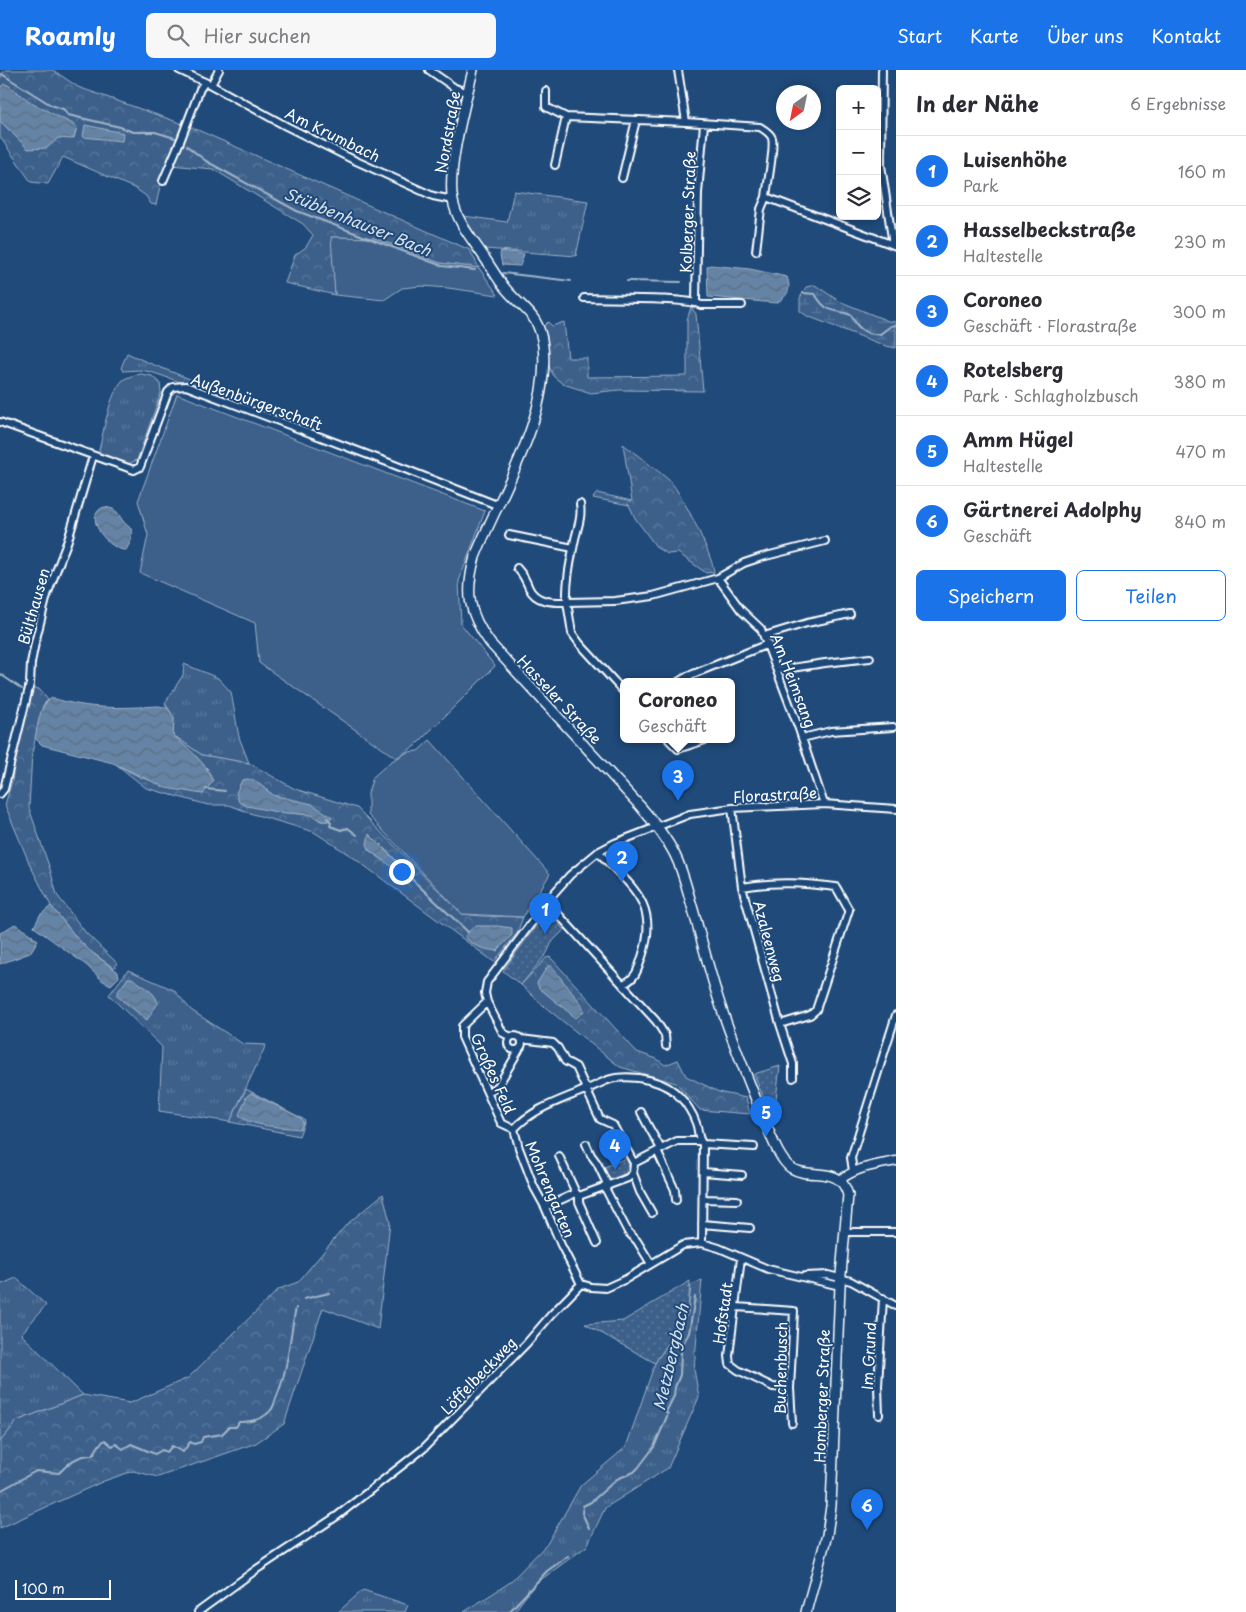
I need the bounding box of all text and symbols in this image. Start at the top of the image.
search box [146,13,496,58]
text: Roamly [25,17,116,53]
icon: search [164,21,192,49]
text: Hier suchen [204,21,311,49]
text: Start [897,22,942,49]
text: Karte [970,22,1019,49]
text: Über uns [1047,22,1123,49]
text: Kontakt [1151,22,1221,49]
north arrow [776,85,821,130]
map controls [836,85,881,220]
button: + [836,85,881,130]
text: In der Nähe [916,87,1038,119]
street label: Nordstraße [428,89,466,175]
text: 6 Ergebnisse [1130,91,1226,115]
street label: Am Krumbach [282,101,384,167]
button: − [836,130,881,175]
text: Luisenhöhe [963,145,1067,173]
street label: Kolberger Straße [673,151,701,273]
text: 1 [928,159,936,183]
text: 160 m [1178,159,1226,183]
text: Park [963,173,999,197]
button: layers [836,175,881,220]
water label: Stübbenhauser Bach [281,181,436,262]
text: Hasselbeckstraße [963,215,1136,243]
text: 2 [926,229,938,253]
text: 230 m [1174,229,1226,253]
text: Haltestelle [963,243,1043,267]
text: Coroneo [963,285,1042,313]
text: 3 [927,299,937,323]
text: 300 m [1172,299,1226,323]
text: Geschäft · Florastraße [963,313,1137,337]
text: Rotelsberg [963,355,1063,383]
street label: Außenbürgerschaft [188,367,326,435]
text: 4 [927,369,937,393]
text: 380 m [1174,369,1226,393]
text: Park · Schlagholzbusch [963,383,1139,407]
text: Amm Hügel [963,425,1073,453]
text: 5 [927,439,937,463]
text: 470 m [1176,439,1226,463]
text: Haltestelle [963,453,1043,477]
text: Gärtnerei Adolphy [963,495,1141,523]
text: 6 [926,509,938,533]
text: 840 m [1174,509,1226,533]
text: Geschäft [963,523,1032,547]
street label: Bülthausen [11,565,55,647]
button: Speichern [916,570,1066,621]
button: Teilen [1076,570,1226,621]
street label: Am Heimsang [765,629,823,731]
street label: Hasseler Straße [512,649,608,749]
popup [620,678,735,743]
text: Coroneo [638,685,717,713]
text: Geschäft [638,713,707,737]
pin: 3 [662,760,694,801]
street label: Florastraße [732,780,818,808]
pin: 2 [606,841,638,882]
your location [389,859,415,885]
pin: 1 [529,893,561,934]
street label: Azaleenweg [748,898,792,984]
street label: Großes Feld [466,1029,522,1117]
pin: 5 [750,1096,782,1137]
pin: 4 [599,1129,631,1170]
street label: Mohrengarten [520,1137,582,1241]
street label: Hofstadt [706,1281,738,1345]
water label: Metzbergbach [646,1301,694,1413]
street label: Buchenbusch [768,1321,792,1415]
street label: Im Grund [855,1322,881,1390]
street label: Homberger Straße [807,1329,835,1463]
street label: Löffelbeckweg [435,1331,521,1419]
pin: 6 [851,1489,883,1530]
scale bar [15,1577,111,1600]
text: 100 m [22,1578,65,1599]

